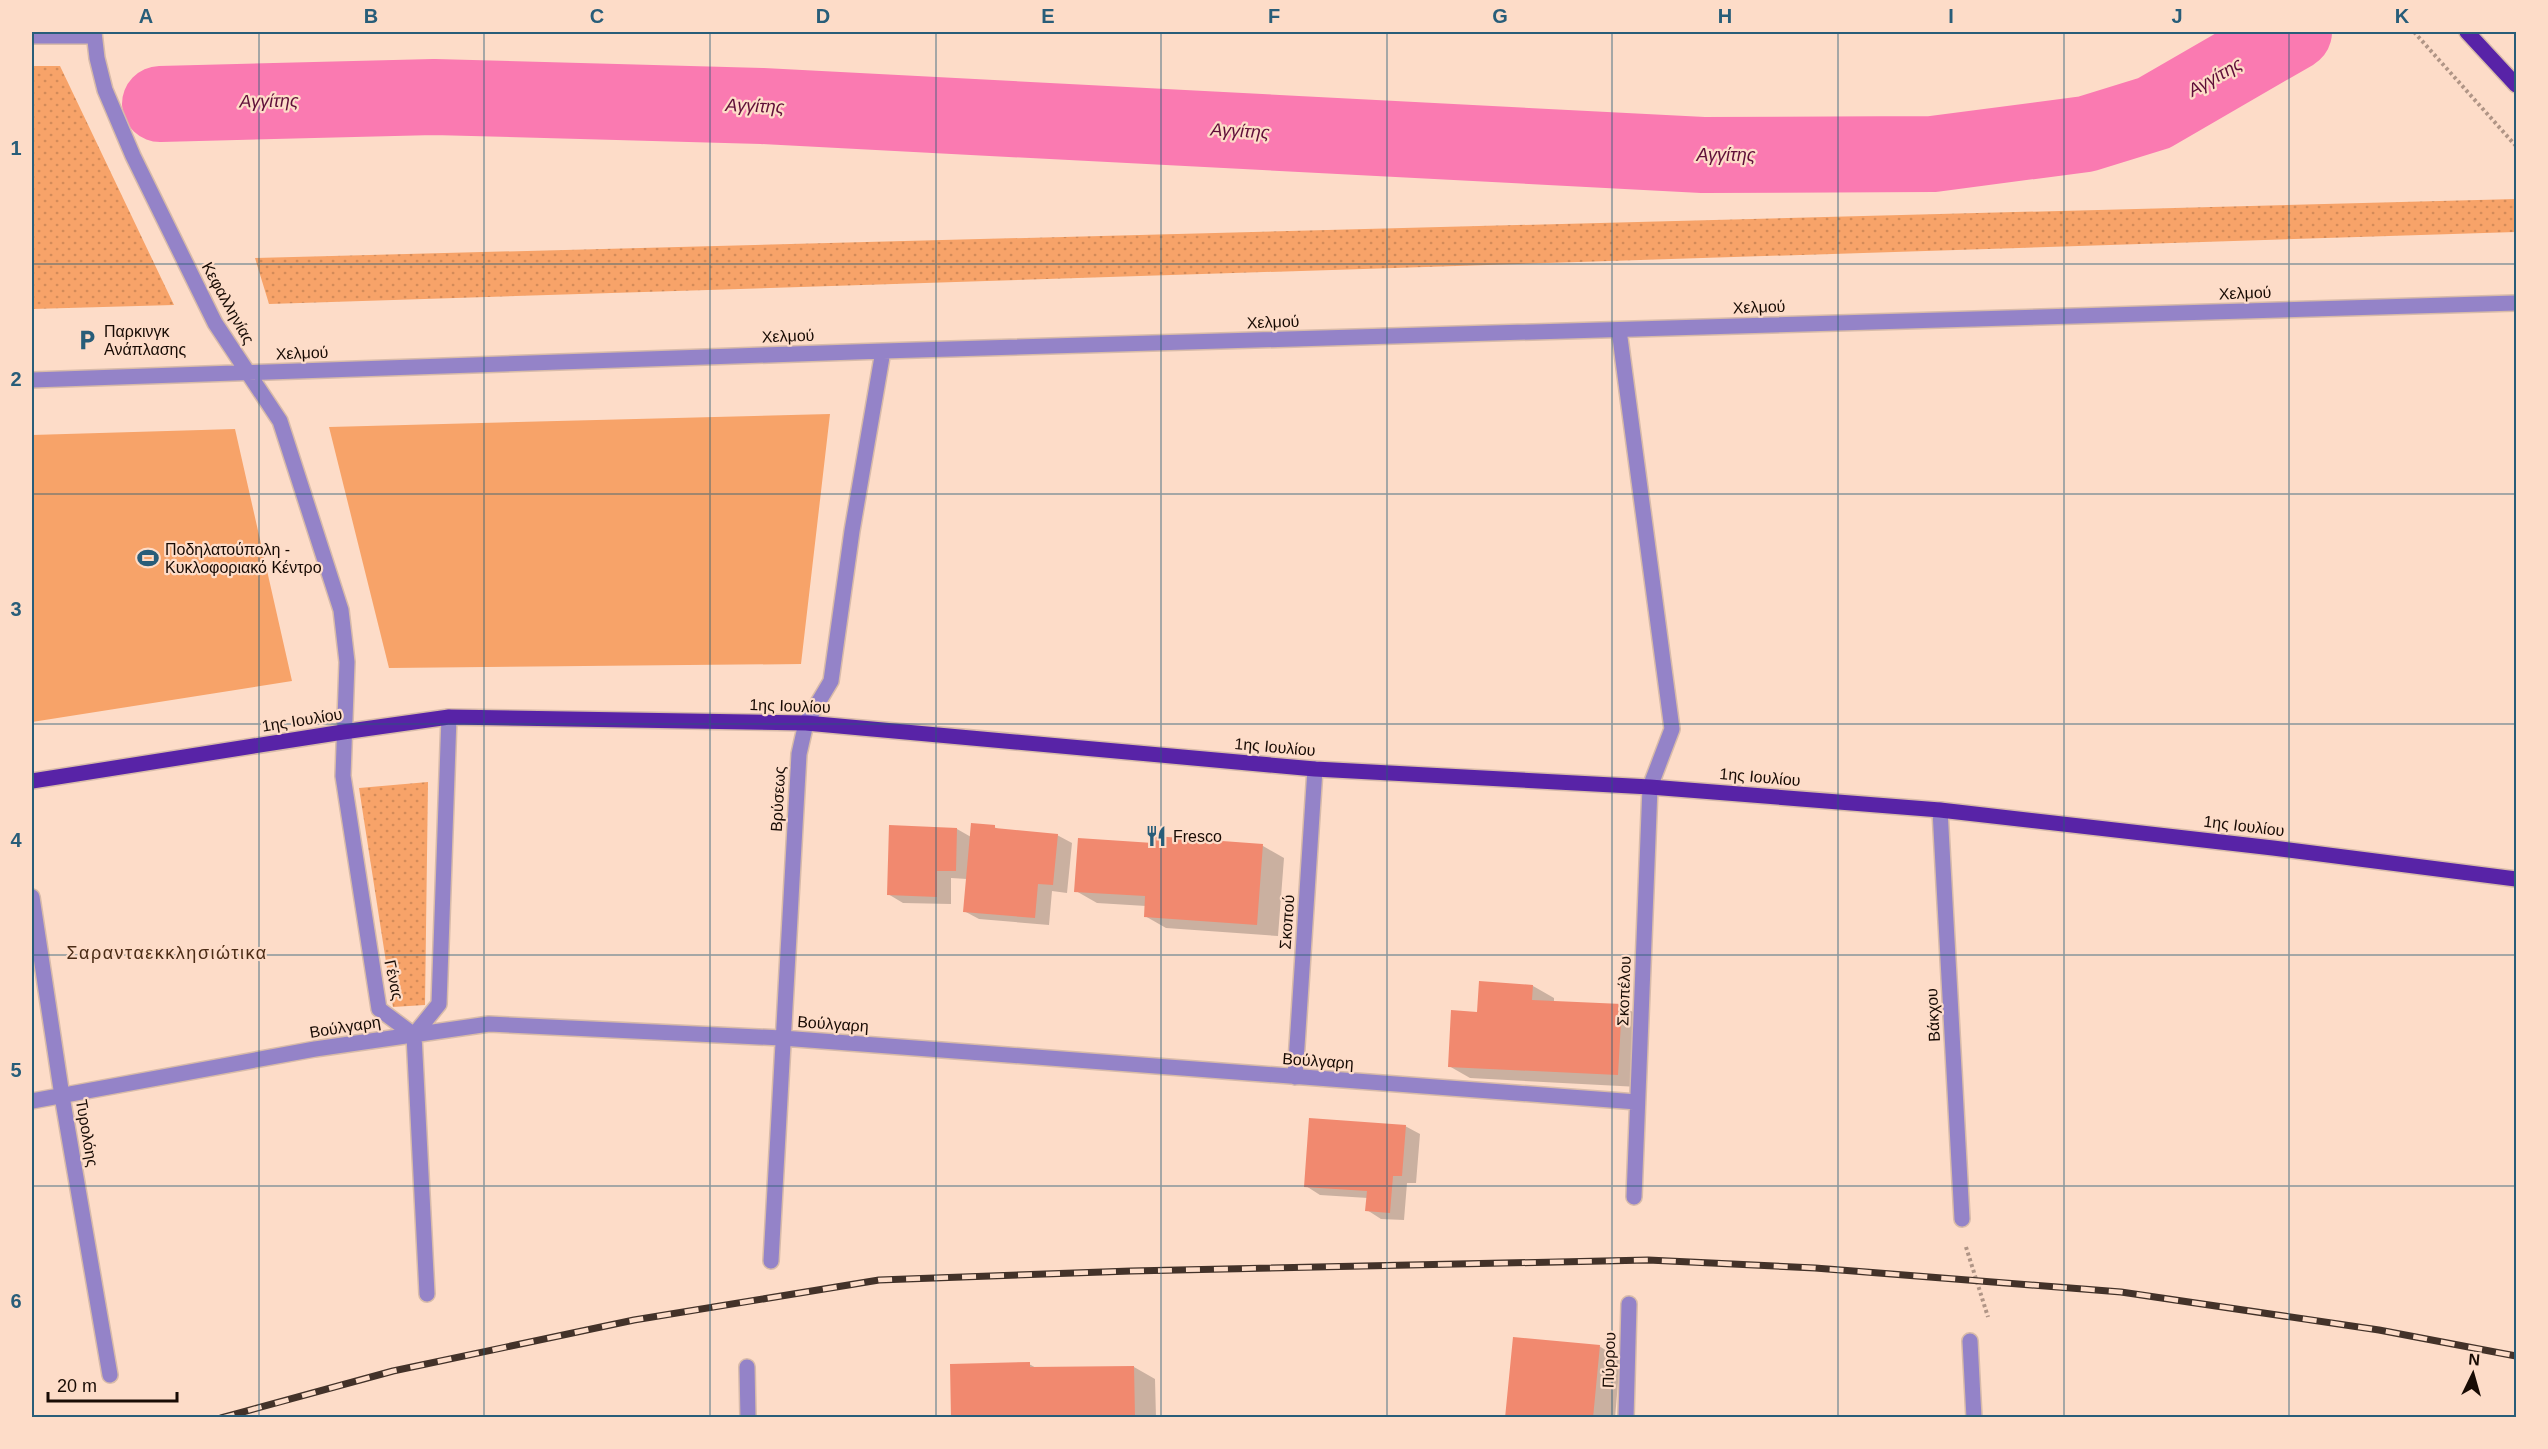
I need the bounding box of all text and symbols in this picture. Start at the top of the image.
text: A [139,5,153,27]
text: B [364,5,378,27]
text: C [590,5,604,27]
text: D [816,5,830,27]
text: E [1041,5,1055,27]
text: F [1268,5,1280,27]
text: G [1492,5,1508,27]
text: H [1718,5,1732,27]
text: I [1948,5,1954,27]
text: J [2171,5,2183,27]
text: K [2395,5,2410,27]
water label: Αγγίτης [2184,53,2246,101]
water label: Αγγίτης [238,90,299,112]
water label: Αγγίτης [724,95,785,117]
water label: Αγγίτης [1209,119,1270,143]
text: 1 [10,137,22,159]
water label: Αγγίτης [1695,145,1756,165]
street label: Κεφαλληνίας [199,259,258,347]
street label: Χελμού [2218,284,2272,302]
street label: Χελμού [1732,298,1786,316]
street label: Χελμού [1246,313,1300,331]
place label: Παρκινγκ Ανάπλασης [104,323,186,358]
street label: Χελμού [761,327,815,345]
parking icon: Παρκινγκ Ανάπλασης [75,328,99,352]
street label: Χελμού [275,344,329,362]
text: 2 [10,368,22,390]
place label: Ποδηλατούπολη - Κυκλοφοριακό Κέντρο [165,541,322,576]
sports icon: Ποδηλατούπολη - Κυκλοφοριακό Κέντρο [136,546,160,570]
text: 3 [10,598,22,620]
street label: 1ης Ιουλίου [749,696,831,716]
street label: 1ης Ιουλίου [261,705,343,735]
street label: 1ης Ιουλίου [1234,735,1316,759]
street label: Βρύσεως [768,765,788,832]
street label: 1ης Ιουλίου [1719,765,1801,789]
street label: 1ης Ιουλίου [2203,813,2285,839]
restaurant icon: Fresco [1144,824,1168,848]
place label: Fresco [1173,828,1222,845]
text: 4 [10,829,22,851]
street label: Σκοπού [1277,894,1297,950]
district label: Σαρανταεκκλησιώτικα [66,943,268,963]
street label: Σκοπέλου [1614,956,1634,1026]
street label: Γένας [381,958,407,1002]
street label: Βάκχου [1923,988,1943,1042]
street label: Βούλγαρη [308,1013,382,1041]
street label: Βούλγαρη [797,1013,869,1035]
street label: Βούλγαρη [1282,1050,1354,1072]
text: 5 [10,1059,22,1081]
street label: Τυρολόης [73,1098,101,1168]
text: 6 [10,1290,22,1312]
street label: Πύρρου [1600,1332,1618,1388]
north arrow [2443,1344,2503,1404]
text: N [2468,1351,2481,1369]
scale bar [48,1365,177,1403]
text: 20 m [57,1376,97,1396]

